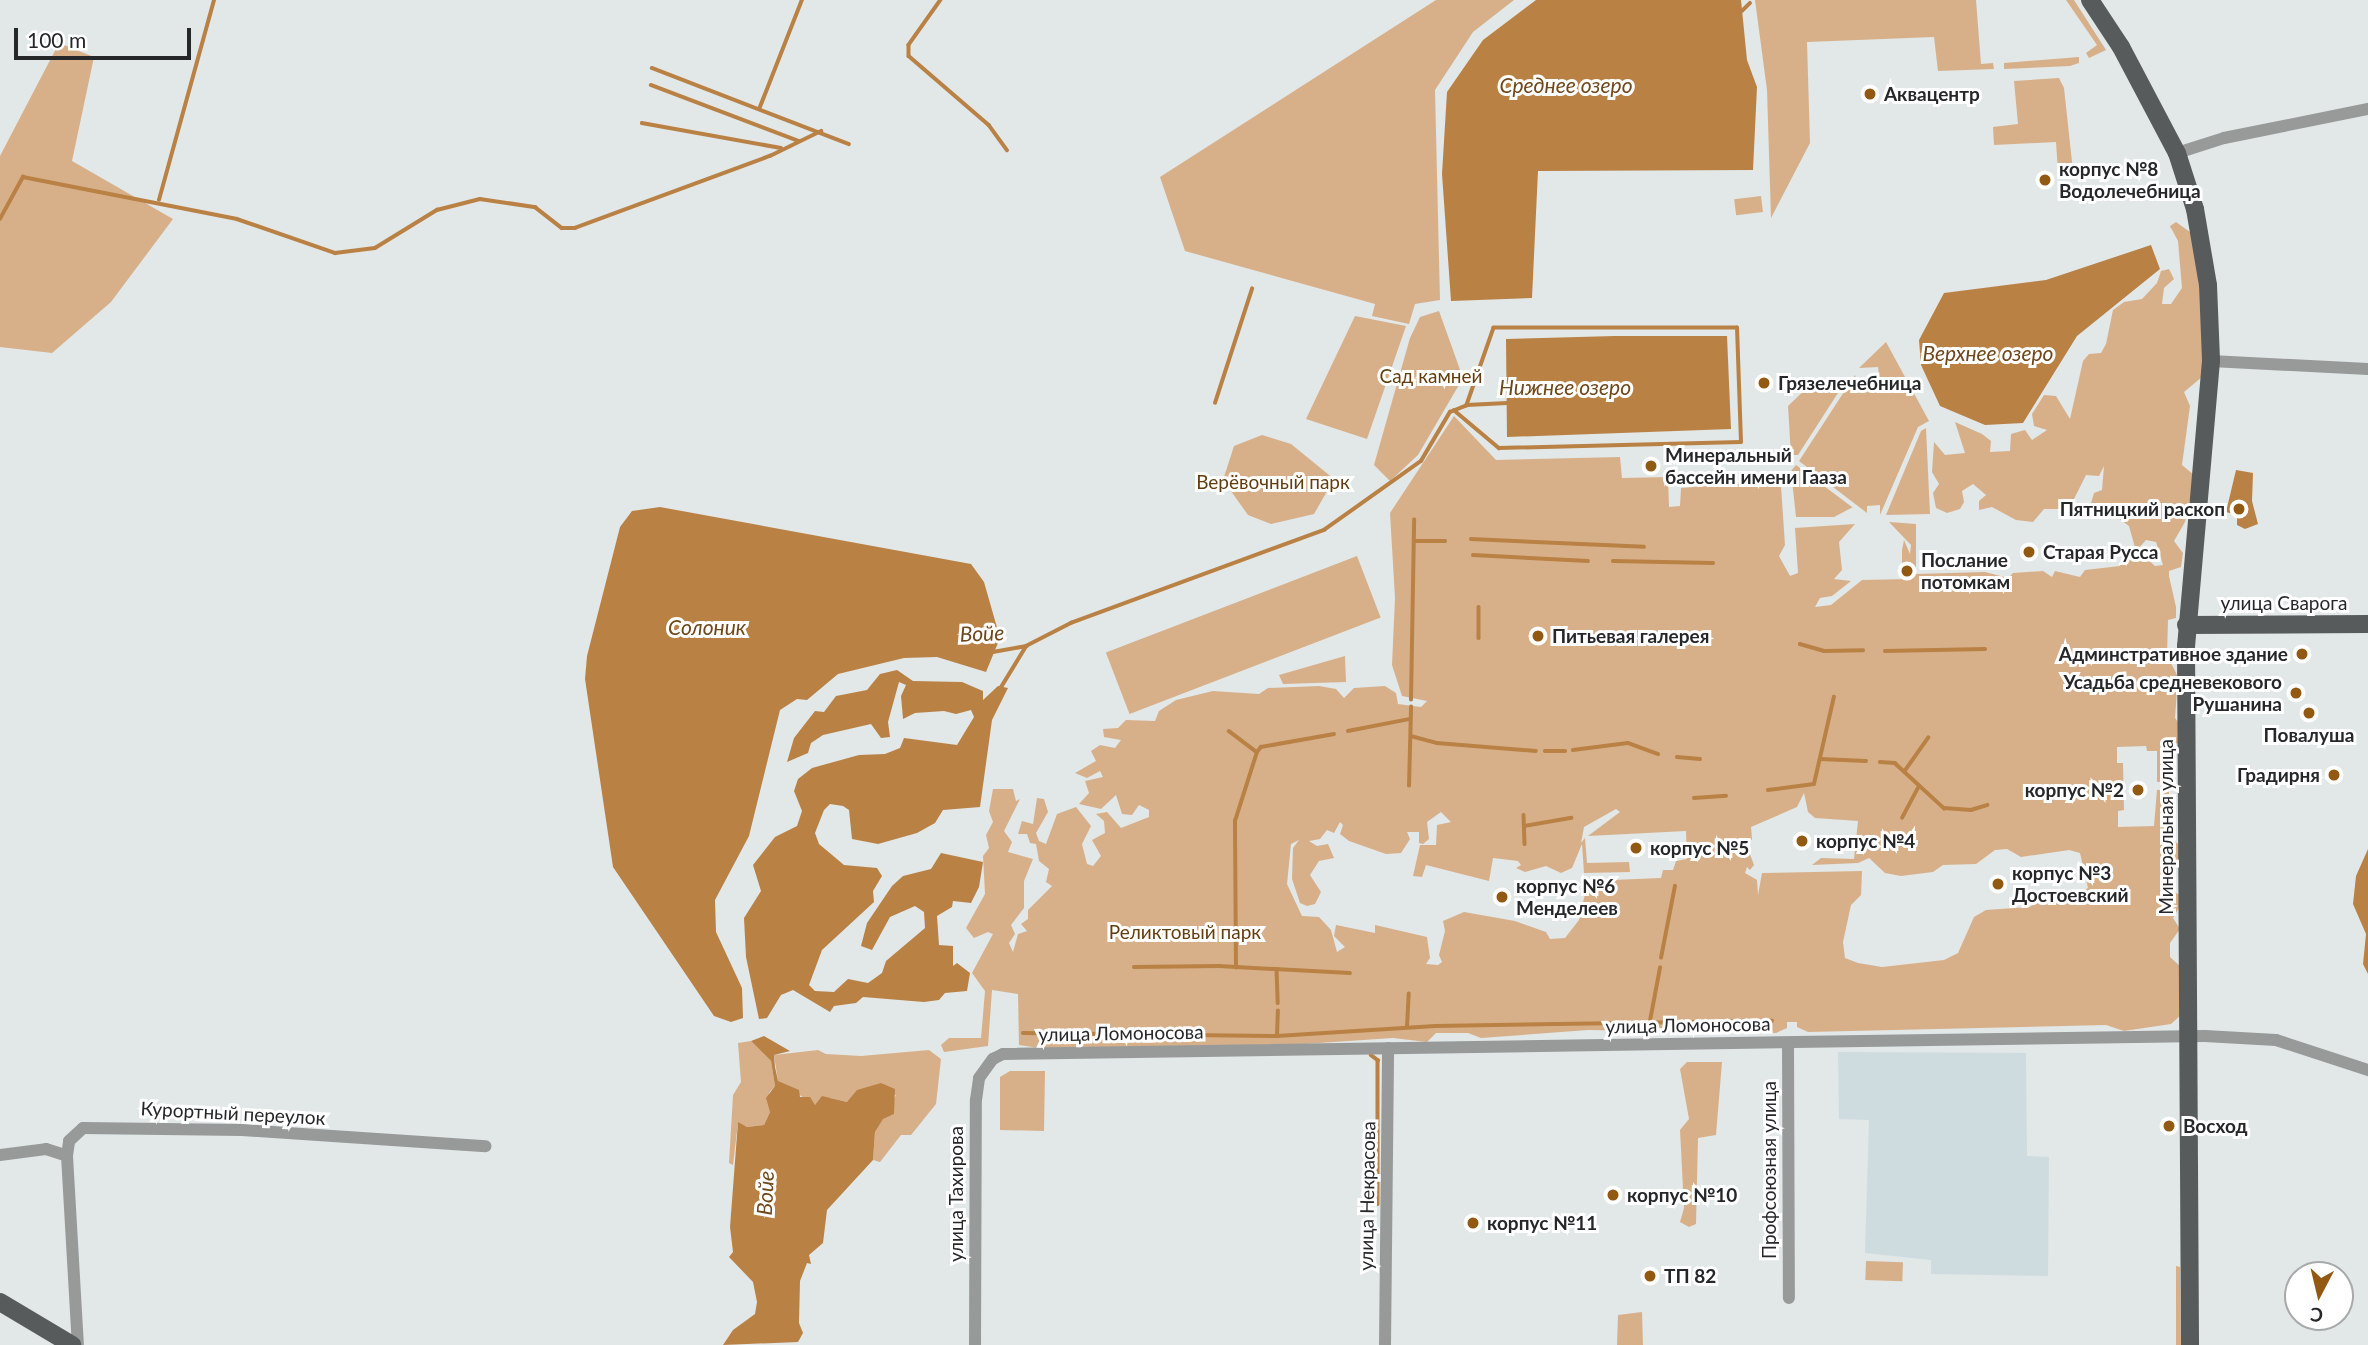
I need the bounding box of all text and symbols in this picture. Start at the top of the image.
scale bar [18,14,194,58]
text: 100 m [27,27,86,52]
water label: Среднее озеро [1499,72,1633,98]
place label: Аквацентр [1884,83,1980,105]
marker: Аквацентр [1862,86,1878,102]
place label: корпус №8 Водолечебница [2059,158,2201,202]
marker: корпус №8 Водолечебница [2037,172,2053,188]
water label: Верхнее озеро [1923,340,2053,366]
park label: Сад камней [1379,365,1483,387]
place label: Грязелечебница [1778,372,1921,394]
water label: Нижнее озеро [1499,374,1631,400]
marker: Грязелечебница [1756,375,1772,391]
place label: Минеральный бассейн имени Гааза [1665,444,1847,488]
marker: Минеральный бассейн имени Гааза [1643,458,1659,474]
park label: Верёвочный парк [1196,471,1350,493]
place label: Пятницкий раскоп [2060,498,2225,520]
marker: Пятницкий раскоп [2231,501,2247,517]
place label: Старая Русса [2043,541,2158,563]
marker: Старая Русса [2021,544,2037,560]
place label: Послание потомкам [1921,549,2010,593]
marker: Послание потомкам [1899,563,1915,579]
street label: улица Сварога [2221,592,2347,614]
water label: Солоник [668,614,746,640]
water label: Войе [959,620,1005,646]
place label: Питьевая галерея [1552,625,1709,647]
marker: Питьевая галерея [1530,628,1546,644]
place label: Админстративное здание [2059,643,2288,665]
marker: Админстративное здание [2294,646,2310,662]
place label: Усадьба средневекового Рушанина [2063,671,2282,715]
marker: Усадьба средневекового Рушанина [2288,685,2304,701]
marker: Повалуша [2301,705,2317,721]
place label: Повалуша [2264,724,2354,746]
street label: Минеральная улица [2155,739,2177,915]
place label: Градирня [2237,764,2320,786]
marker: Градирня [2326,767,2342,783]
place label: корпус №2 [2025,779,2124,801]
marker: корпус №2 [2130,782,2146,798]
place label: корпус №4 [1816,830,1915,852]
marker: корпус №4 [1794,833,1810,849]
place label: корпус №5 [1650,837,1749,859]
marker: корпус №5 [1628,840,1644,856]
place label: корпус №3 Достоевский [2012,862,2129,906]
place label: корпус №6 Менделеев [1516,875,1618,919]
marker: корпус №3 Достоевский [1990,876,2006,892]
marker: корпус №6 Менделеев [1494,889,1510,905]
park label: Реликтовый парк [1109,921,1261,943]
street label: улица Ломоносова [1605,1012,1771,1038]
street label: улица Ломоносова [1038,1020,1204,1046]
street label: Профсоюзная улица [1758,1081,1780,1259]
street label: Курортный переулок [140,1097,326,1129]
place label: Восход [2183,1115,2248,1137]
marker: Восход [2161,1118,2177,1134]
street label: улица Некрасова [1354,1121,1380,1271]
street label: улица Тахирова [945,1126,967,1262]
water label: Войе [751,1170,779,1216]
place label: корпус №10 [1627,1184,1737,1206]
marker: корпус №10 [1605,1187,1621,1203]
place label: корпус №11 [1487,1212,1597,1234]
marker: корпус №11 [1465,1215,1481,1231]
north arrow [2284,1261,2354,1331]
place label: ТП 82 [1664,1265,1716,1287]
marker: ТП 82 [1642,1268,1658,1284]
text: С [2309,1303,2324,1328]

